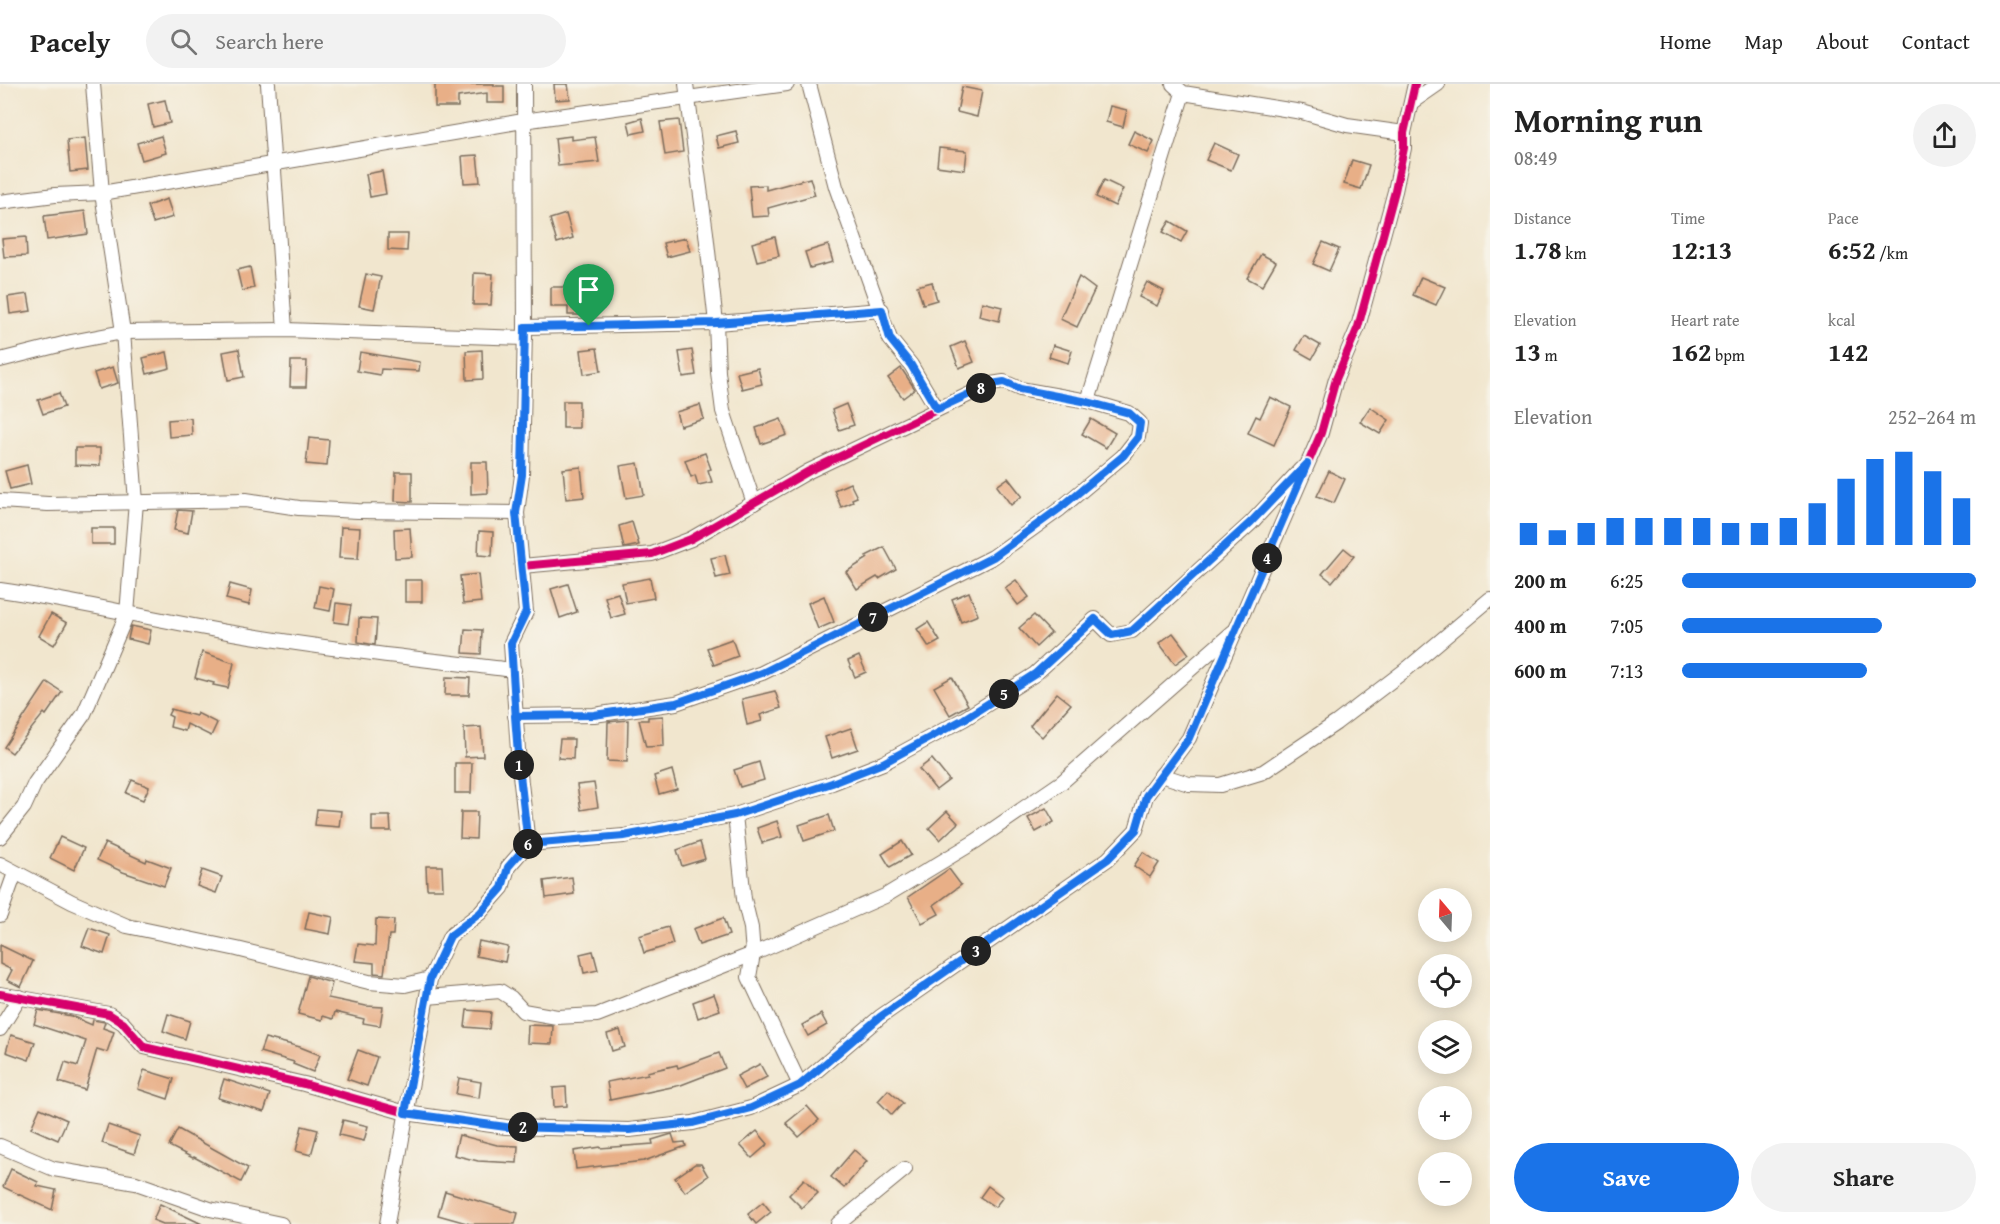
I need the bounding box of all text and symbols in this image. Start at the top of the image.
search box [146,14,566,68]
text: Pacely [30,21,110,62]
icon: search [167,25,200,58]
text: Search here [215,25,324,57]
text: Home [1660,26,1711,57]
text: Map [1744,26,1783,57]
text: About [1816,26,1869,57]
text: Contact [1902,26,1970,57]
text: Morning run [1514,96,1703,144]
button: share [1913,104,1976,167]
text: 08:49 [1514,143,1557,172]
text: Distance [1514,206,1571,230]
text: Time [1671,206,1705,230]
text: Pace [1828,206,1859,230]
text: 1.78 [1514,230,1562,269]
text: 12:13 [1671,230,1732,269]
text: 6:52 [1828,230,1876,269]
text: km [1562,241,1586,265]
text: /km [1876,241,1908,265]
pin [563,264,614,326]
icon: arrive [572,273,605,306]
text: Elevation [1514,308,1577,332]
text: Heart rate [1671,308,1740,332]
text: kcal [1828,308,1855,332]
text: 13 [1514,332,1541,371]
text: 162 [1671,332,1711,371]
text: 142 [1828,332,1868,371]
text: m [1541,343,1558,367]
text: bpm [1711,343,1745,367]
pin: 8 [966,373,996,403]
text: 8 [977,376,985,400]
text: Elevation [1514,402,1592,431]
text: 252–264 m [1888,402,1976,431]
pin: 4 [1252,543,1282,573]
text: 4 [1263,546,1271,570]
text: 200 m [1514,566,1567,595]
text: 6:25 [1610,566,1644,595]
pin: 7 [858,602,888,632]
text: 7 [869,605,877,629]
text: 400 m [1514,611,1567,640]
text: 7:05 [1610,611,1644,640]
text: 600 m [1514,656,1567,685]
text: 7:13 [1610,656,1644,685]
pin: 5 [989,679,1019,709]
text: 5 [1000,682,1008,706]
pin: 1 [504,750,534,780]
text: 1 [515,753,523,777]
pin: 6 [513,829,543,859]
text: 6 [524,832,532,856]
north arrow [1418,888,1472,942]
map controls [1418,888,1472,1206]
pin: 3 [961,936,991,966]
text: 3 [972,939,980,963]
button: locate [1418,954,1472,1008]
button: layers [1418,1020,1472,1074]
button: + [1418,1086,1472,1140]
pin: 2 [508,1112,538,1142]
text: 2 [519,1115,527,1139]
button: Save [1514,1143,1739,1212]
button: Share [1751,1143,1976,1212]
button: − [1418,1152,1472,1206]

